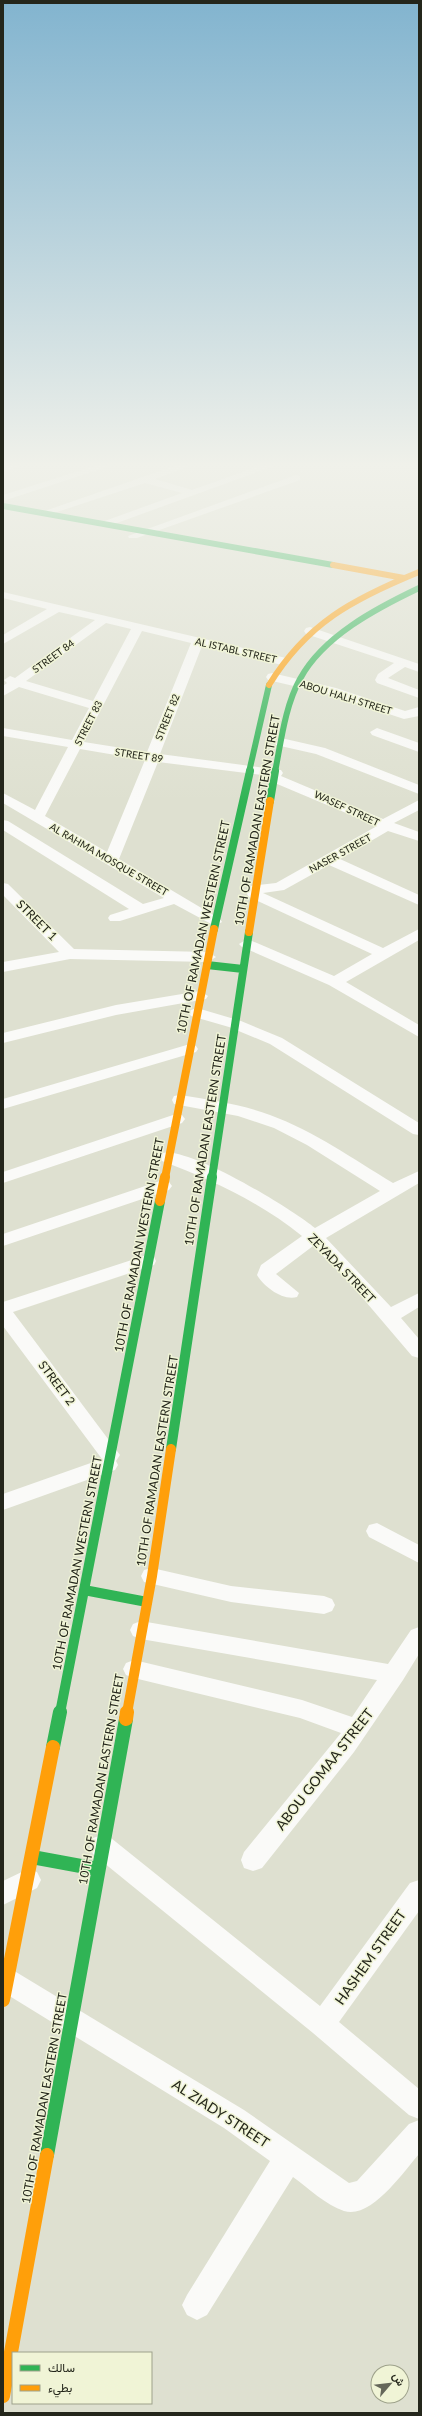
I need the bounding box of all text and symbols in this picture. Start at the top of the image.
street label: AL ISTABL STREET [194,635,278,665]
street label: STREET 84 [30,637,76,675]
street label: ABOU HALH STREET [298,677,394,717]
street label: STREET 82 [152,692,182,742]
street label: STREET 83 [72,698,105,748]
street label: 10TH OF RAMADAN EASTERN STREET [231,713,283,927]
street label: STREET 89 [114,745,164,765]
street label: WASEF STREET [312,788,382,828]
street label: 10TH OF RAMADAN WESTERN STREET [173,819,233,1035]
street label: AL RAHMA MOSQUE STREET [48,820,170,898]
street label: NASER STREET [307,831,373,875]
street label: STREET 1 [13,896,61,944]
street label: 10TH OF RAMADAN EASTERN STREET [181,1033,229,1247]
street label: 10TH OF RAMADAN WESTERN STREET [111,1137,167,1353]
street label: ZEYADA STREET [305,1230,379,1306]
street label: 10TH OF RAMADAN EASTERN STREET [133,1354,181,1568]
street label: STREET 2 [35,1358,79,1408]
street label: 10TH OF RAMADAN WESTERN STREET [49,1455,105,1671]
street label: 10TH OF RAMADAN EASTERN STREET [75,1672,127,1886]
street label: ABOU GOMAA STREET [271,1704,377,1833]
street label: HASHEM STREET [331,1906,410,2008]
street label: 10TH OF RAMADAN EASTERN STREET [18,1991,70,2205]
street label: AL ZIADY STREET [169,2075,273,2151]
legend [12,2352,152,2404]
text: سالك [48,2360,75,2375]
north arrow [370,2364,410,2404]
text: ش [390,2370,408,2388]
text: بطيء [48,2380,72,2398]

